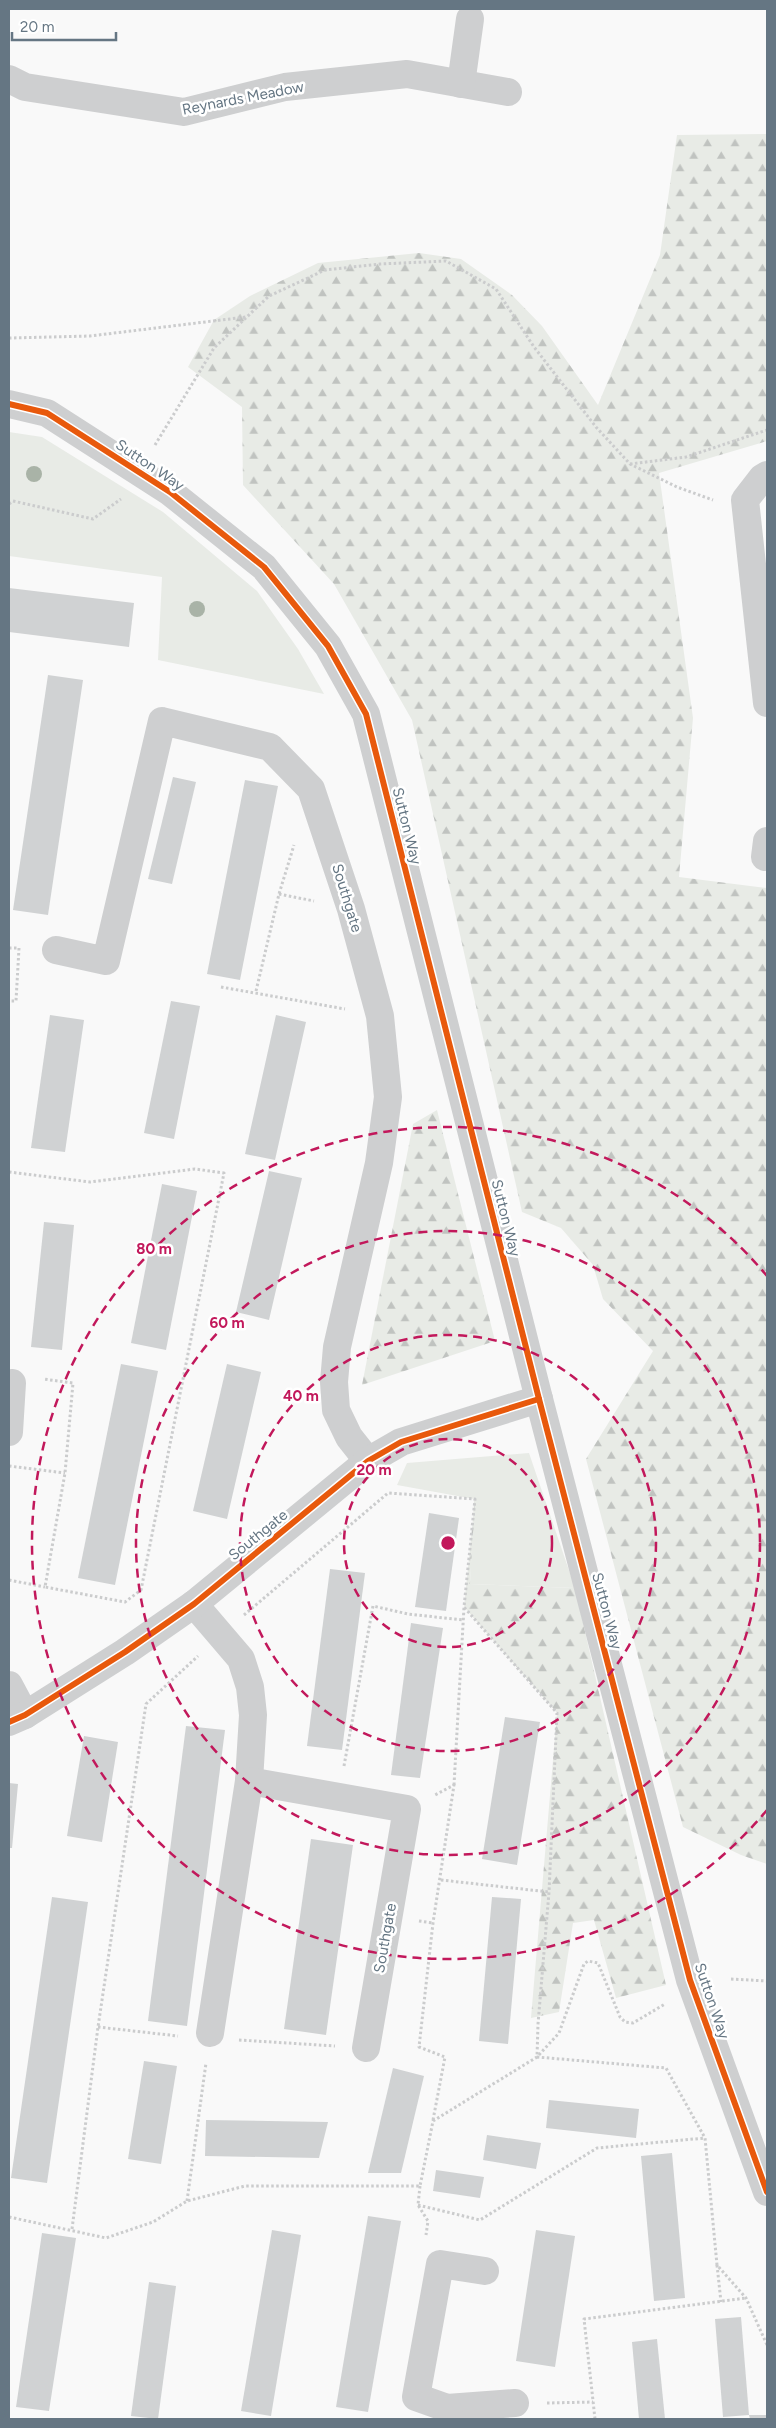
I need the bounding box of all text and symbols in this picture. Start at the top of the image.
scale bar [12,10,116,42]
text: 20 m [20,18,54,36]
street label: Reynards Meadow [181,77,306,119]
street label: Sutton Way [112,435,188,495]
street label: Sutton Way [389,786,425,867]
street label: Southgate [328,862,366,934]
street label: Sutton Way [488,1178,524,1259]
text: 80 m [136,1240,172,1258]
text: 60 m [209,1314,245,1332]
text: 40 m [283,1387,319,1405]
text: 20 m [356,1461,392,1479]
street label: Southgate [225,1506,291,1564]
centre of rings [439,1534,457,1552]
street label: Sutton Way [588,1571,626,1652]
street label: Southgate [370,1902,400,1974]
street label: Sutton Way [691,1961,733,2041]

